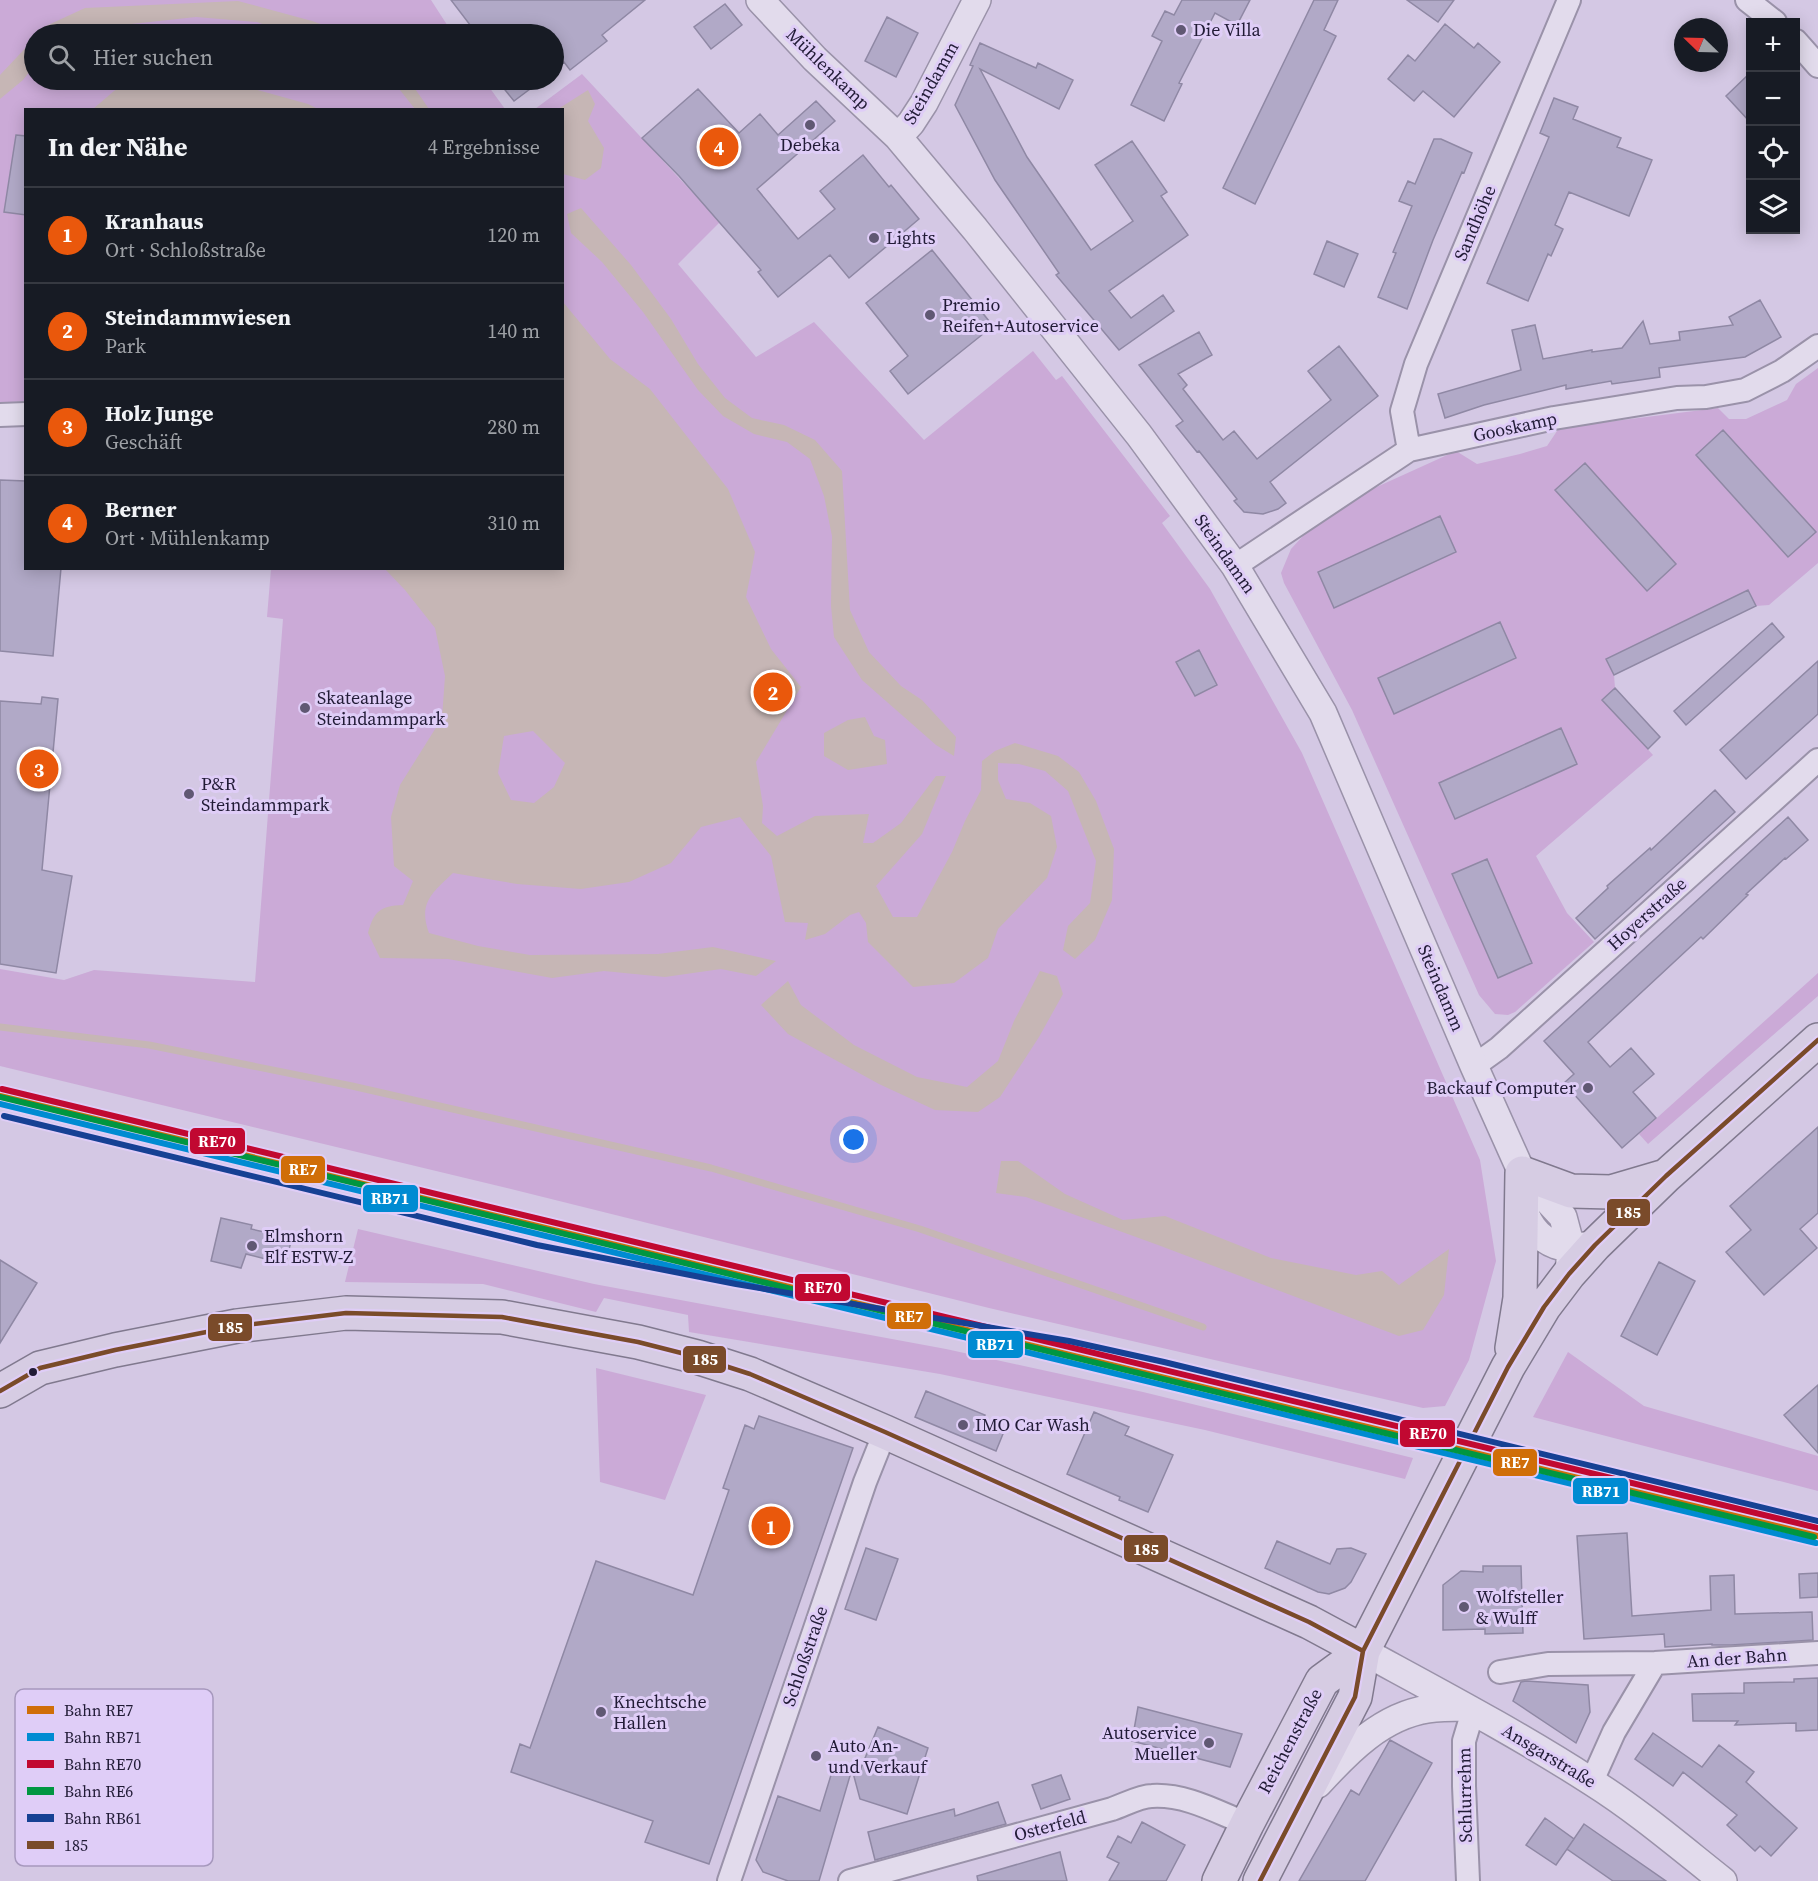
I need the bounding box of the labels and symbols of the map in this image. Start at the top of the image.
place label: Die Villa [1193,17,1261,42]
north arrow [1674,18,1728,72]
street label: Mühlenkamp [781,22,876,115]
marker: Die Villa [1174,23,1188,37]
street label: Steindamm [897,37,964,129]
marker: Debeka [803,118,817,132]
pin: 4 [700,124,738,170]
place label: Debeka [780,132,841,157]
street label: Sandhöhe [1447,181,1502,264]
place label: Lights [886,225,936,250]
marker: Lights [867,231,881,245]
place label: Premio Reifen+Autoservice [942,292,1099,338]
marker: Premio Reifen+Autoservice [923,308,937,322]
street label: Gooskamp [1471,405,1559,448]
street label: Steindamm [1189,509,1262,599]
pin: 2 [754,670,792,714]
place label: Skateanlage Steindammpark [317,685,446,731]
marker: Skateanlage Steindammpark [298,701,312,715]
pin: 3 [20,746,58,792]
place label: P&R Steindammpark [201,771,330,817]
marker: P&R Steindammpark [182,787,196,801]
street label: Hoyerstraße [1601,871,1692,956]
street label: Steindamm [1412,941,1471,1035]
place label: Backauf Computer [1426,1075,1576,1100]
marker: Backauf Computer [1581,1081,1595,1095]
your location [839,1125,868,1154]
line badge: RE70 [189,1127,246,1155]
text: RE70 [198,1130,236,1152]
line badge: RE7 [280,1155,326,1184]
text: RE7 [288,1158,318,1180]
line badge: RB71 [362,1184,419,1213]
text: RB71 [371,1187,409,1209]
line badge: 185 [1606,1198,1651,1227]
text: 185 [1615,1201,1641,1223]
place label: Elmshorn Elf ESTW-Z [264,1223,353,1269]
marker: Elmshorn Elf ESTW-Z [245,1239,259,1253]
line badge: RE70 [794,1273,851,1302]
text: RE70 [804,1276,842,1298]
line badge: RE7 [886,1302,932,1330]
text: RE7 [894,1305,924,1327]
line badge: 185 [207,1313,253,1342]
text: 185 [217,1316,243,1338]
line badge: RB71 [967,1330,1024,1359]
text: RB71 [976,1333,1014,1355]
line badge: 185 [682,1345,727,1374]
text: 185 [692,1348,718,1370]
unlabelled marker [27,1366,39,1378]
place label: IMO Car Wash [975,1412,1090,1437]
marker: IMO Car Wash [956,1418,970,1432]
line badge: RE70 [1399,1419,1456,1448]
text: RE70 [1409,1422,1447,1444]
line badge: RE7 [1492,1448,1538,1477]
text: RE7 [1500,1451,1530,1473]
line badge: RB71 [1572,1477,1629,1505]
text: RB71 [1582,1480,1620,1502]
pin: 1 [752,1504,790,1549]
line badge: 185 [1123,1534,1169,1563]
text: 185 [1133,1538,1159,1560]
place label: Wolfsteller & Wulff [1476,1584,1564,1630]
marker: Wolfsteller & Wulff [1457,1600,1471,1614]
street label: Schloßstraße [776,1602,833,1709]
street label: An der Bahn [1686,1642,1788,1673]
street label: Reichenstraße [1251,1684,1328,1798]
legend [15,1689,213,1866]
place label: Knechtsche Hallen [613,1689,707,1735]
text: Bahn RE7 [64,1699,133,1721]
marker: Knechtsche Hallen [594,1705,608,1719]
street label: Ansgarstraße [1497,1718,1601,1794]
place label: Autoservice Mueller [1102,1720,1197,1766]
text: Bahn RB71 [64,1726,142,1748]
place label: Auto An- und Verkauf [828,1733,928,1779]
marker: Autoservice Mueller [1202,1736,1216,1750]
street label: Schlurrehm [1451,1747,1478,1843]
marker: Auto An- und Verkauf [809,1749,823,1763]
text: Bahn RE70 [64,1753,141,1775]
text: Bahn RE6 [64,1780,133,1802]
street label: Osterfeld [1011,1804,1089,1847]
text: Bahn RB61 [64,1807,142,1829]
text: 185 [64,1834,88,1856]

